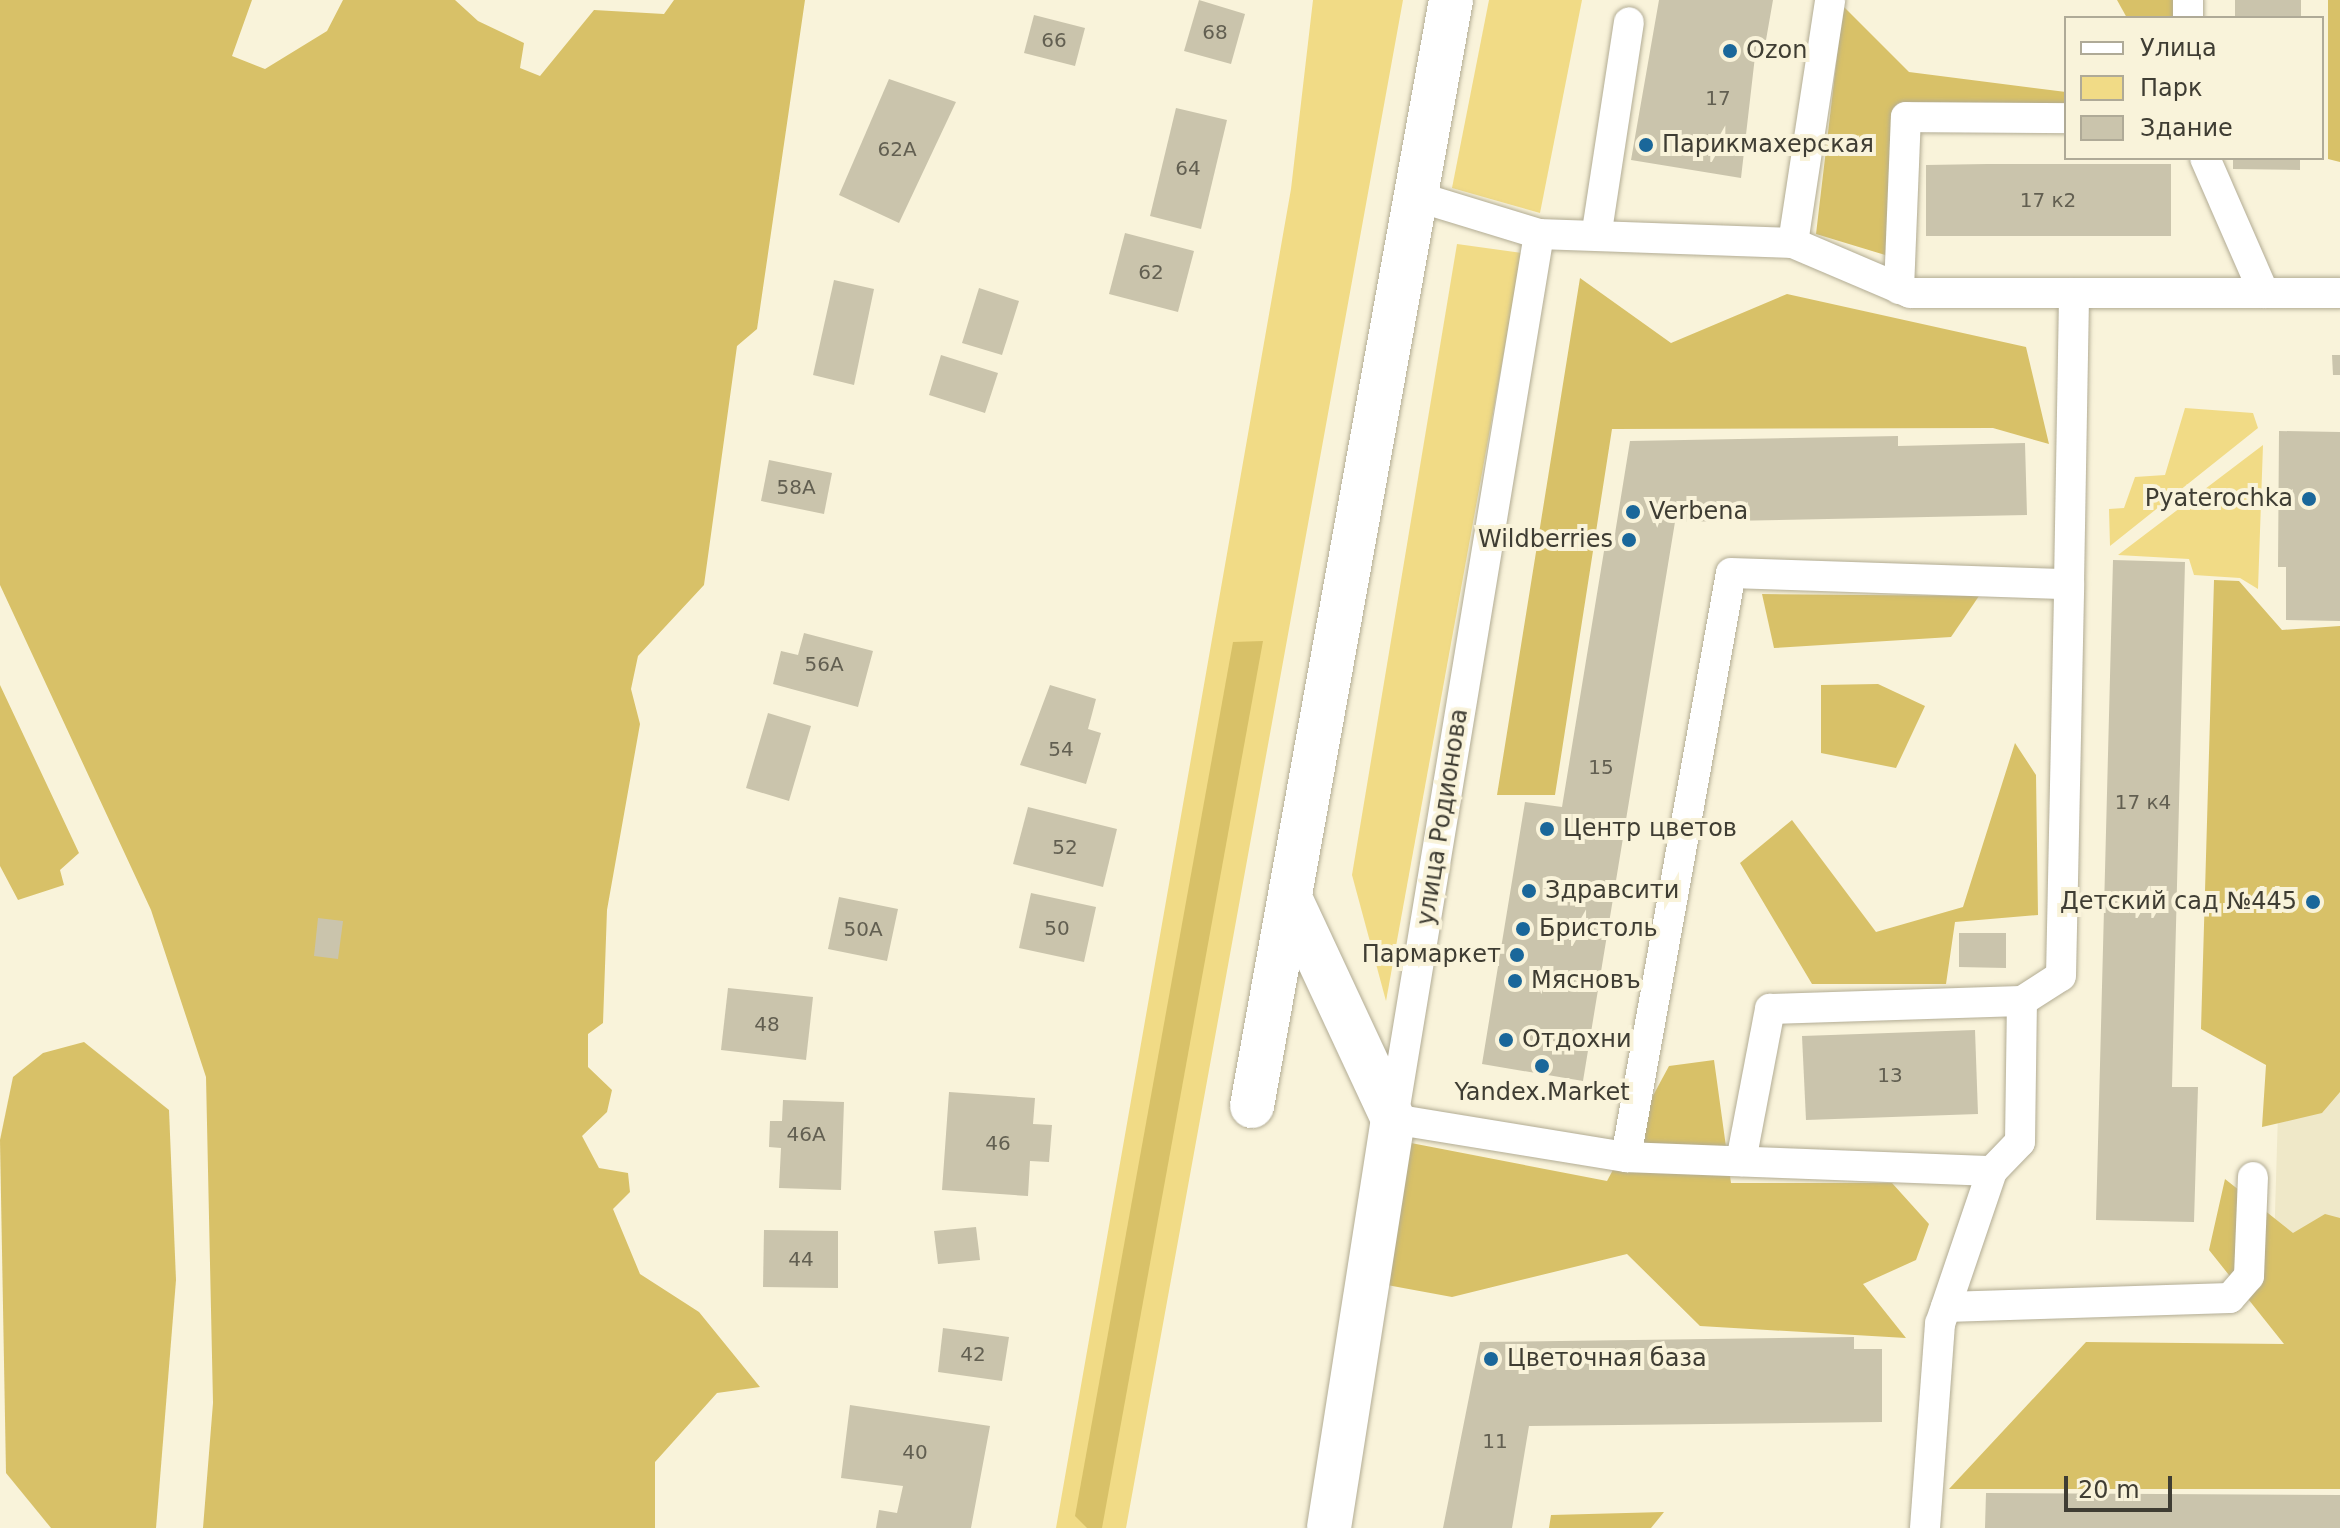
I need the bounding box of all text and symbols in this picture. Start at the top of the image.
legend [2064,16,2324,160]
house number: 68 [1202,20,1228,44]
house number: 66 [1041,28,1067,52]
text: Улица [2140,34,2217,62]
place label: Ozon [1746,37,1807,65]
marker: Ozon [1721,42,1739,60]
text: Парк [2140,74,2202,102]
house number: 17 [1705,86,1731,110]
text: Здание [2140,114,2233,142]
place label: Парикмахерская [1662,131,1874,159]
marker: Парикмахерская [1637,136,1655,154]
house number: 62А [877,137,917,161]
house number: 64 [1175,156,1201,180]
house number: 17 к2 [2020,188,2076,212]
house number: 62 [1138,260,1164,284]
house number: 58А [776,475,816,499]
place label: Pyaterochka [2145,485,2293,513]
marker: Pyaterochka [2300,490,2318,508]
place label: Verbena [1649,498,1748,526]
marker: Verbena [1624,503,1642,521]
place label: Wildberries [1478,526,1613,554]
marker: Wildberries [1620,531,1638,549]
house number: 56А [804,652,844,676]
street label: улица Родионова [1412,707,1474,927]
house number: 54 [1048,737,1074,761]
house number: 15 [1588,755,1614,779]
house number: 17 к4 [2115,790,2171,814]
place label: Центр цветов [1563,815,1737,843]
marker: Центр цветов [1538,820,1556,838]
house number: 52 [1052,835,1078,859]
place label: Здравсити [1545,877,1679,905]
marker: Здравсити [1520,882,1538,900]
place label: Детский сад №445 [2060,888,2297,916]
marker: Детский сад №445 [2304,893,2322,911]
place label: Бристоль [1539,915,1658,943]
house number: 50 [1044,916,1070,940]
house number: 50А [843,917,883,941]
marker: Бристоль [1514,920,1532,938]
place label: Пармаркет [1362,941,1501,969]
marker: Пармаркет [1508,946,1526,964]
place label: Мясновъ [1531,967,1641,995]
marker: Мясновъ [1506,972,1524,990]
house number: 48 [754,1012,780,1036]
place label: Отдохни [1522,1026,1632,1054]
marker: Отдохни [1497,1031,1515,1049]
marker: Yandex.Market [1533,1057,1551,1075]
house number: 13 [1877,1063,1903,1087]
place label: Yandex.Market [1454,1079,1630,1107]
house number: 46А [786,1122,826,1146]
house number: 46 [985,1131,1011,1155]
house number: 44 [788,1247,814,1271]
house number: 42 [960,1342,986,1366]
place label: Цветочная база [1507,1345,1707,1373]
marker: Цветочная база [1482,1350,1500,1368]
house number: 11 [1482,1429,1508,1453]
house number: 40 [902,1440,928,1464]
scale bar [2068,1460,2176,1510]
text: 20 m [2078,1476,2140,1504]

